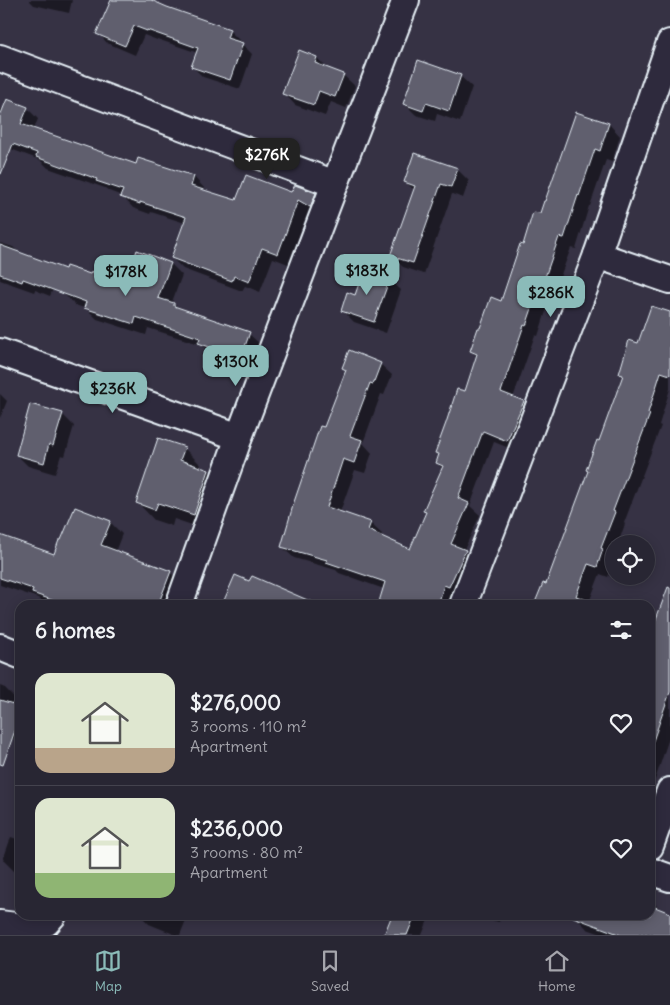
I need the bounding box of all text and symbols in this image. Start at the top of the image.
pin: $276K [232,138,302,180]
text: $276K [245,144,289,164]
pin: $178K [91,254,161,297]
pin: $183K [332,254,402,296]
text: $183K [345,260,389,280]
text: $178K [105,261,147,281]
pin: $286K [516,276,586,318]
text: $286K [528,282,574,302]
pin: $130K [201,344,271,387]
text: $130K [214,351,258,371]
pin: $236K [78,372,148,414]
text: $236K [90,378,136,398]
map controls [605,535,655,585]
button: locate [605,535,655,585]
icon: filters [607,616,635,644]
text: 6 homes [35,617,115,644]
text: $276,000 [190,689,281,716]
icon: home [75,693,135,753]
icon: heart [607,709,635,737]
text: 3 rooms · 110 m² [190,716,307,736]
text: Apartment [190,736,268,756]
text: $236,000 [190,815,283,842]
icon: home [75,818,135,878]
icon: heart [607,834,635,862]
text: 3 rooms · 80 m² [190,842,303,862]
text: Apartment [190,862,268,882]
tab: Map [94,947,122,995]
tab: Saved [311,947,349,995]
tab: Home [538,947,576,995]

